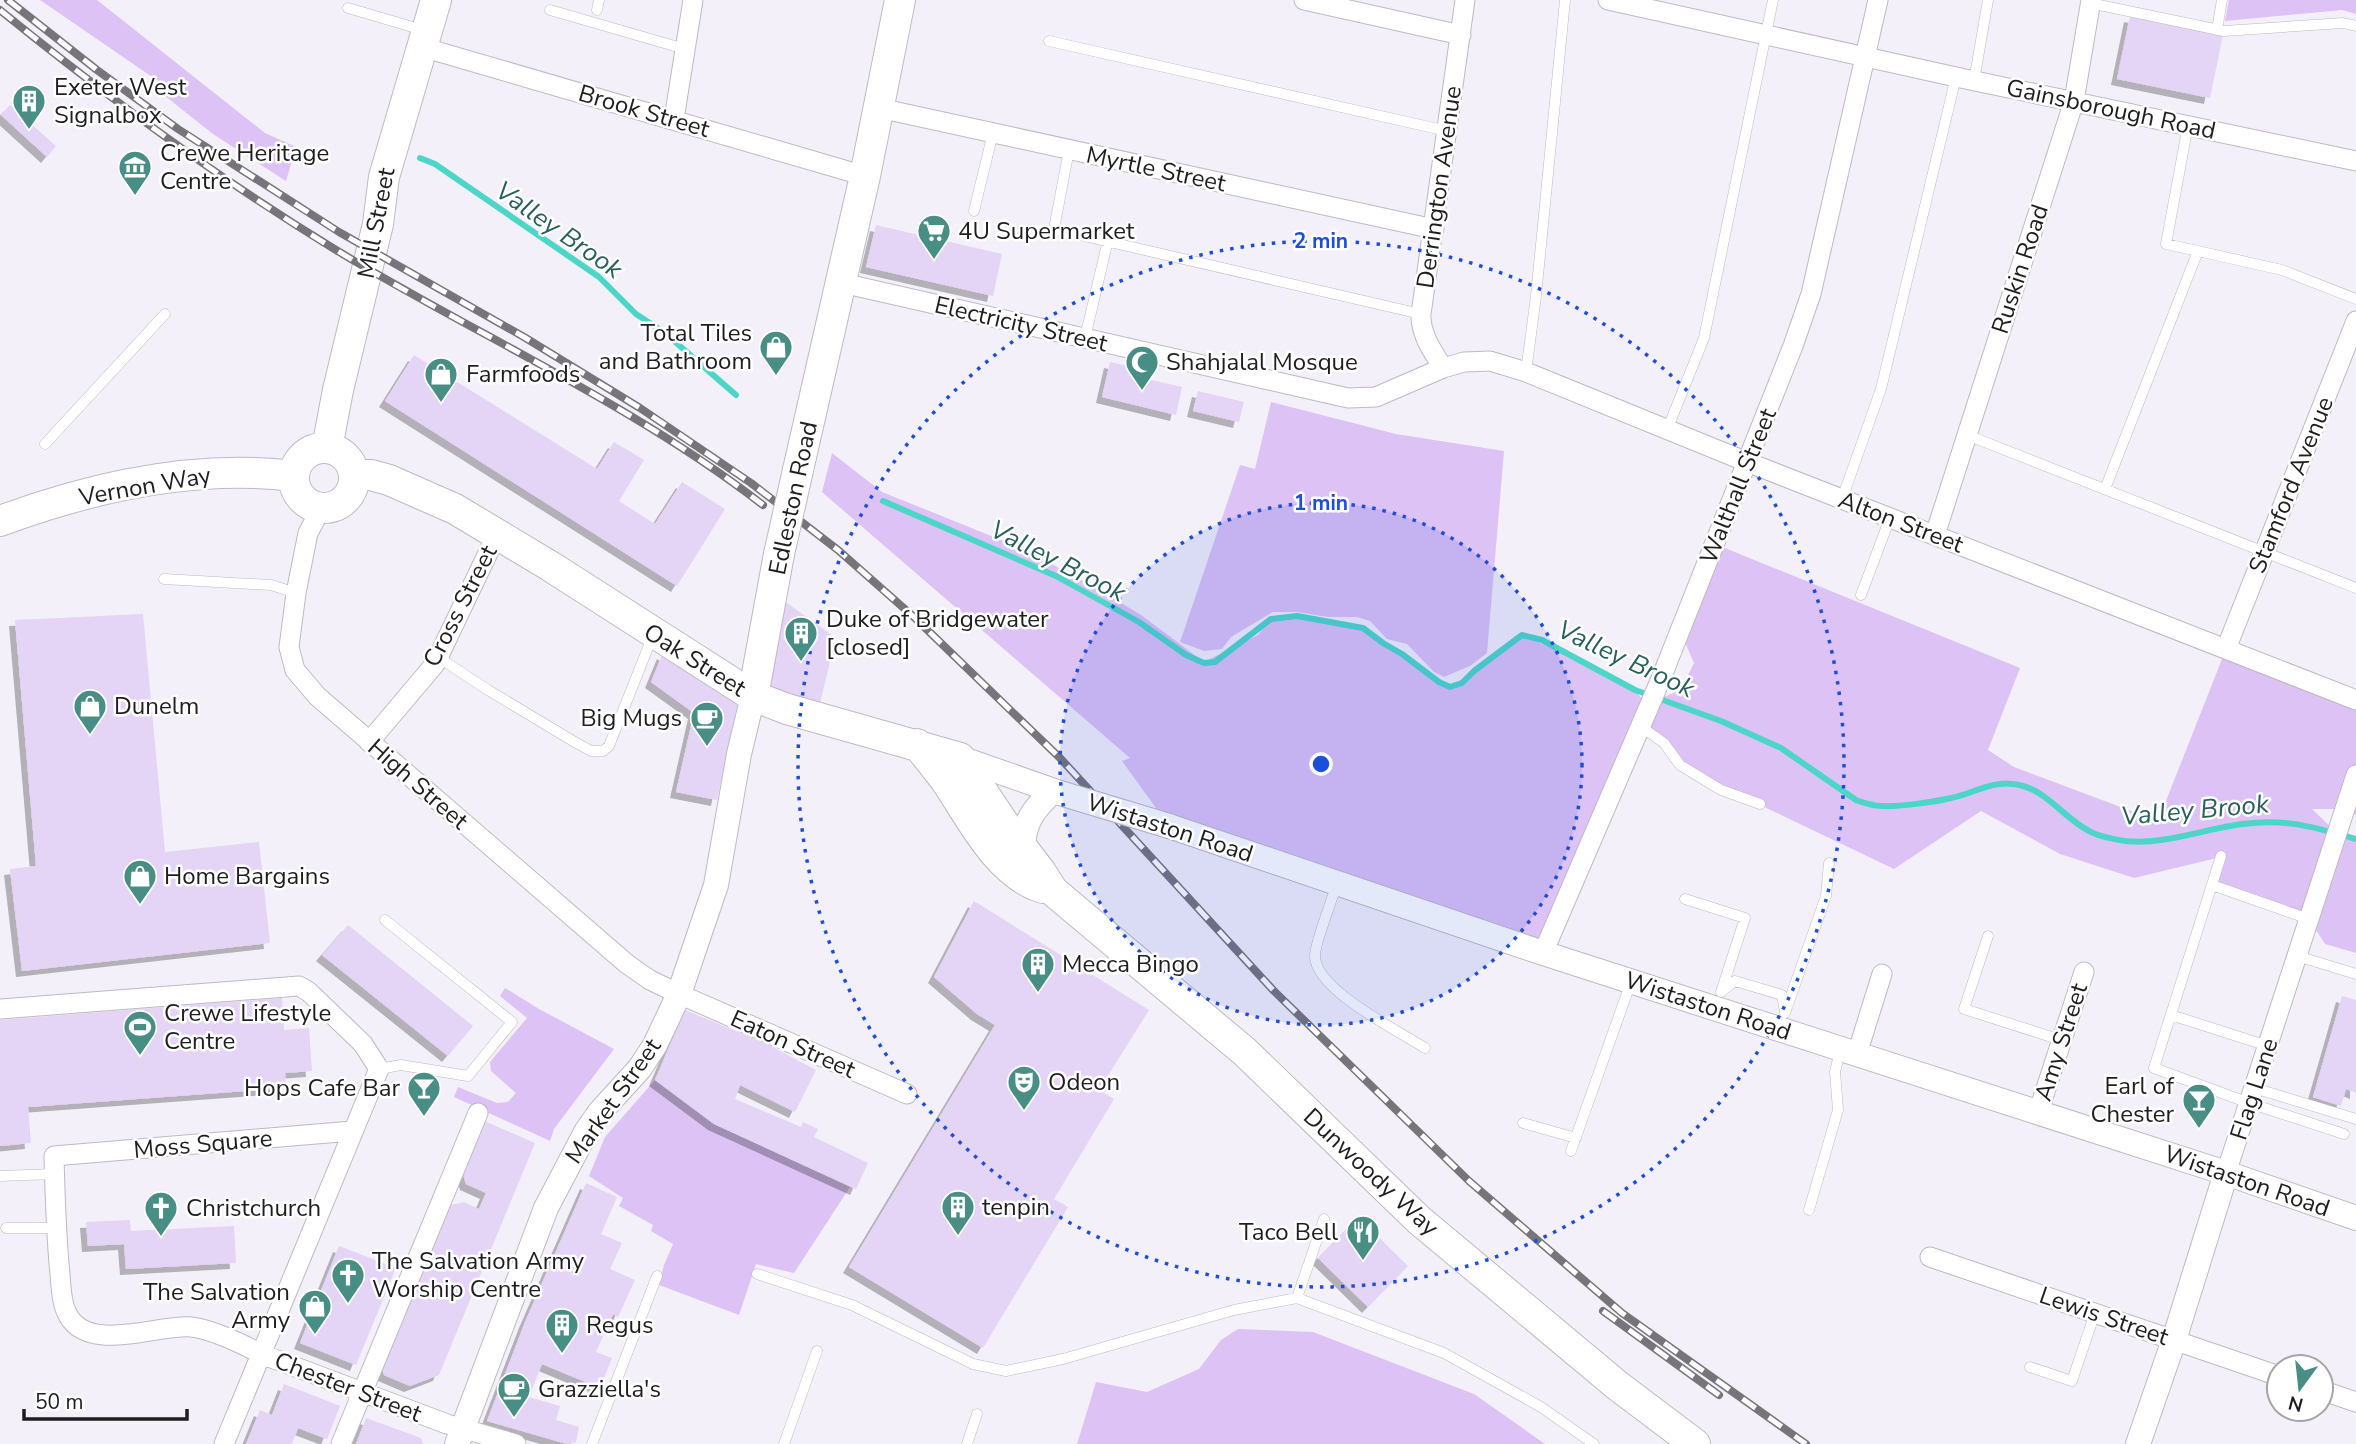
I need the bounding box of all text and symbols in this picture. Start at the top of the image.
place label: Exeter West Signalbox [54,71,187,131]
street label: Gainsborough Road [2003,71,2219,147]
street label: Brook Street [575,77,714,145]
building icon: Exeter West Signalbox [10,82,48,131]
street label: Derrington Avenue [1409,84,1469,290]
place label: Crewe Heritage Centre [160,137,329,197]
street label: Myrtle Street [1083,139,1229,200]
museum icon: Crewe Heritage Centre [116,148,154,197]
street label: Mill Street [350,164,402,281]
water label: Valley Brook [488,173,630,287]
street label: Ruskin Road [1984,200,2056,338]
supermarket icon: 4U Supermarket [915,212,953,261]
place label: 4U Supermarket [958,215,1135,247]
text: 2 min [1294,227,1348,255]
street label: Electricity Street [931,289,1111,360]
place label: Total Tiles and Bathroom [599,317,752,377]
shop icon: Total Tiles and Bathroom [757,328,795,377]
mosque icon: Shahjalal Mosque [1123,343,1161,392]
place label: Shahjalal Mosque [1166,346,1358,378]
shop icon: Farmfoods [422,355,460,404]
place label: Farmfoods [466,358,580,390]
street label: Stamford Avenue [2241,392,2341,578]
street label: Walthall Street [1692,403,1784,569]
street label: Edleston Road [761,418,825,578]
street label: Vernon Way [76,459,214,513]
street label: Alton Street [1834,484,1969,561]
text: 1 min [1294,489,1348,517]
water label: Valley Brook [984,512,1133,611]
street label: Cross Street [416,539,505,672]
place label: Duke of Bridgewater [closed] [826,603,1049,663]
water label: Valley Brook [1552,612,1701,707]
building icon: Duke of Bridgewater [closed] [782,614,820,663]
street label: Oak Street [638,616,753,704]
shop icon: Dunelm [71,687,109,736]
place label: Dunelm [114,690,199,722]
cafe icon: Big Mugs [688,699,726,748]
place label: Big Mugs [580,702,682,734]
street label: High Street [361,732,475,837]
centre of rings [1309,752,1333,776]
street label: Wistaston Road [1083,786,1257,870]
water label: Valley Brook [2120,786,2271,834]
shop icon: Home Bargains [121,857,159,906]
place label: Home Bargains [164,860,330,892]
building icon: Mecca Bingo [1019,945,1057,994]
place label: Mecca Bingo [1062,948,1199,980]
street label: Wistaston Road [1621,964,1795,1048]
street label: Amy Street [2027,979,2095,1105]
place label: Crewe Lifestyle Centre [164,997,331,1057]
street label: Eaton Street [726,1002,861,1086]
sports icon: Crewe Lifestyle Centre [121,1008,159,1057]
street label: Market Street [558,1031,668,1170]
street label: Flag Lane [2223,1034,2285,1144]
theatre icon: Odeon [1005,1063,1043,1112]
place label: Odeon [1048,1066,1120,1098]
bar icon: Hops Cafe Bar [405,1069,443,1118]
place label: Earl of Chester [2090,1070,2175,1130]
place label: Hops Cafe Bar [244,1072,400,1104]
bar icon: Earl of Chester [2180,1081,2218,1130]
street label: Dunwoody Way [1296,1101,1446,1243]
street label: Moss Square [132,1122,274,1166]
street label: Wistaston Road [2160,1138,2334,1224]
building icon: tenpin [939,1188,977,1237]
church icon: Christchurch [142,1189,180,1238]
place label: tenpin [982,1191,1050,1223]
place label: Christchurch [186,1192,321,1224]
restaurant icon: Taco Bell [1344,1213,1382,1262]
place label: Taco Bell [1239,1216,1338,1248]
place label: The Salvation Army Worship Centre [372,1245,585,1305]
church icon: The Salvation Army Worship Centre [329,1256,367,1305]
place label: The Salvation Army [143,1276,291,1336]
street label: Lewis Street [2035,1279,2173,1353]
shop icon: The Salvation Army [296,1287,334,1336]
building icon: Regus [543,1306,581,1355]
place label: Regus [586,1309,654,1341]
street label: Chester Street [270,1344,427,1430]
north arrow [2265,1353,2335,1423]
cafe icon: Grazziella's [495,1370,533,1419]
place label: Grazziella's [538,1373,661,1405]
scale bar [24,1378,187,1422]
text: 50 m [35,1388,84,1416]
text: N [2286,1389,2306,1418]

